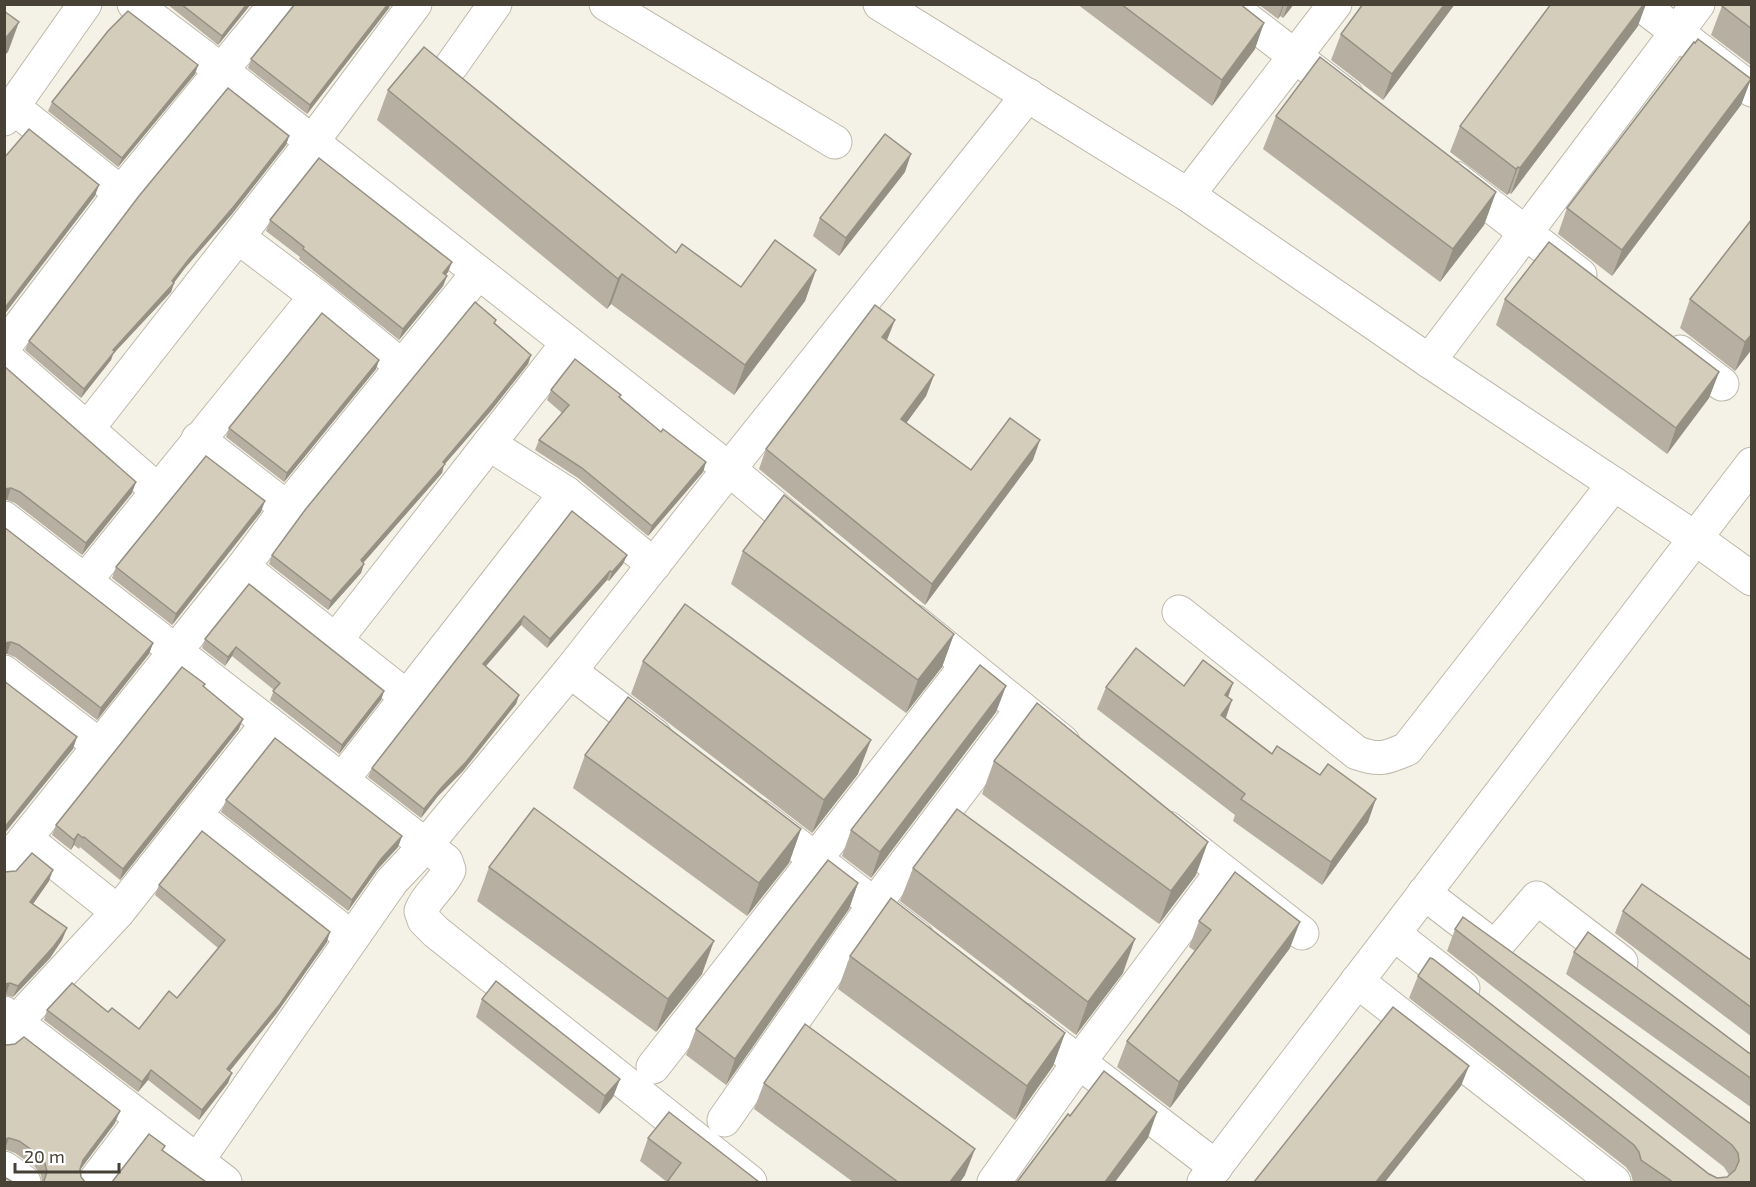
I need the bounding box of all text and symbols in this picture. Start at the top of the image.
scale bar [15,1136,118,1174]
text: 20 m [24,1145,65,1167]

